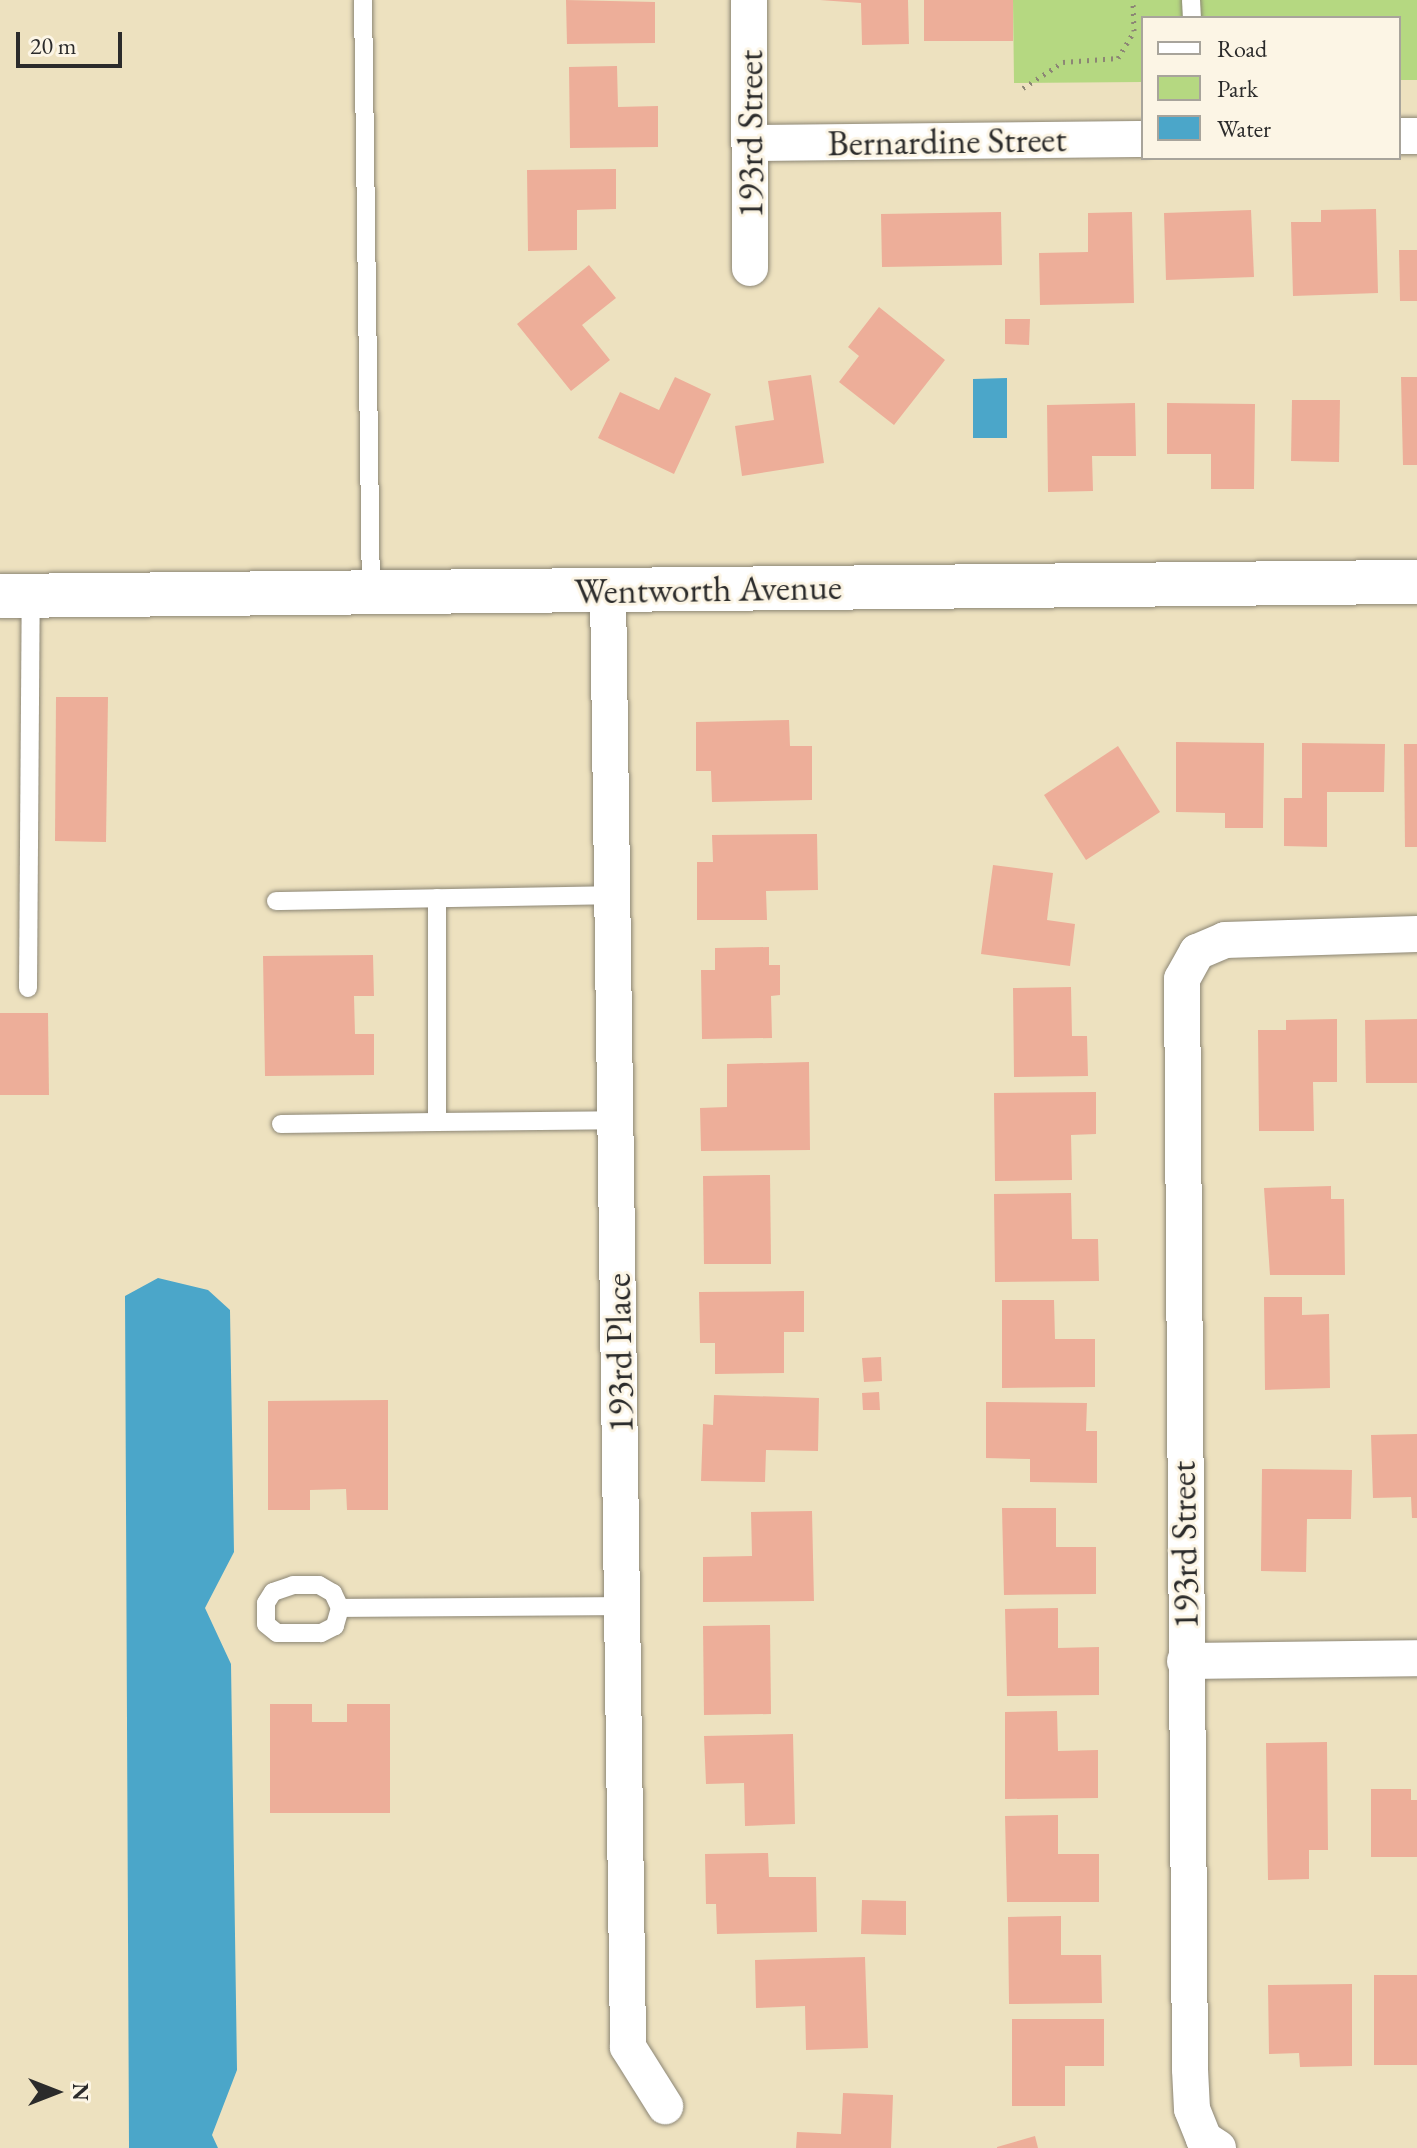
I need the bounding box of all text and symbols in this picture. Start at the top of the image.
scale bar [20,16,126,66]
legend [1141,16,1401,160]
text: 20 m [30,30,77,61]
text: Road [1217,33,1267,64]
street label: 193rd Street [728,50,772,218]
text: Park [1217,73,1258,104]
text: Water [1217,113,1271,144]
street label: Bernardine Street [827,117,1067,165]
street label: Wentworth Avenue [574,565,842,613]
street label: 193rd Place [596,1273,642,1433]
street label: 193rd Street [1161,1460,1207,1630]
north arrow [16,2052,96,2132]
text: N [66,2083,95,2101]

